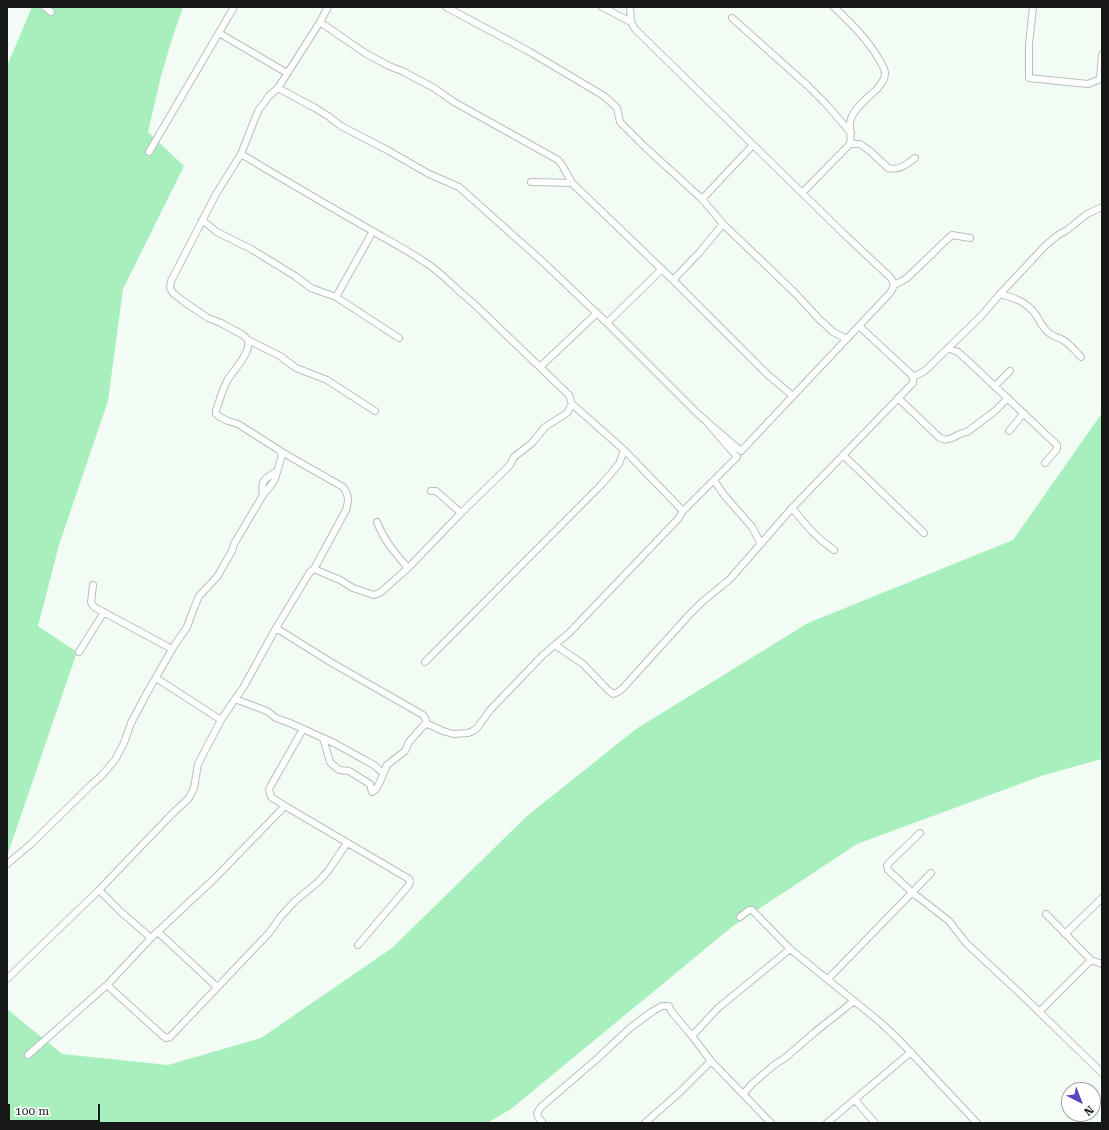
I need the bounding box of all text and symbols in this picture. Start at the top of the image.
north arrow [1061,1082,1101,1122]
scale bar [10,1096,102,1122]
text: N [1081,1103,1096,1118]
text: 100 m [15,1104,49,1118]

